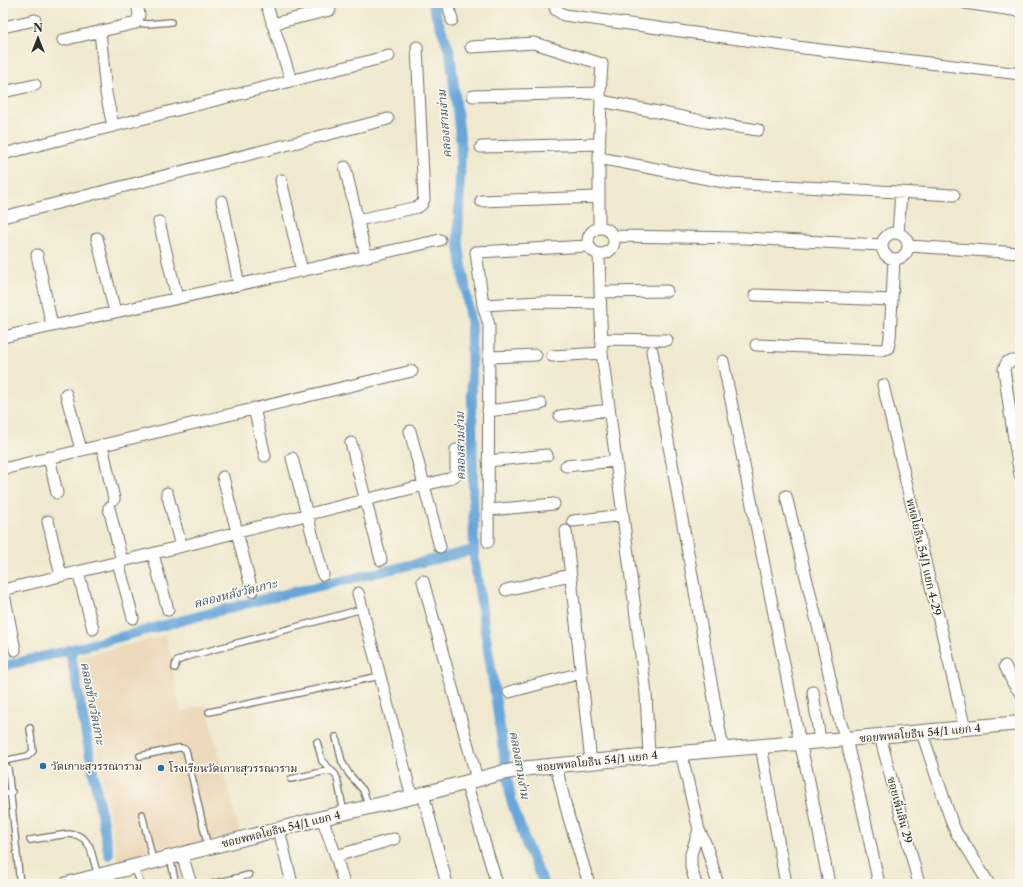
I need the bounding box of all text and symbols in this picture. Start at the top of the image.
north arrow [18,18,58,58]
text: N [33,21,43,35]
water label: คลองสามง่าม [433,88,454,159]
water label: คลองสามง่าม [452,410,468,480]
street label: พหลโยธิน 54/1 แยก 4-29 [904,497,944,617]
water label: คลองหลังวัดเกาะ [192,575,279,611]
water label: คลองข้างวัดเกาะ [78,661,109,747]
street label: ซอยพหลโยธิน 54/1 แยก 4 [859,721,981,745]
water label: คลองสามง่าม [507,730,534,801]
street label: ซอยพหลโยธิน 54/1 แยก 4 [536,748,658,774]
place label: วัดเกาะสุวรรณาราม [51,759,142,774]
marker: วัดเกาะสุวรรณาราม [38,761,48,771]
place label: โรงเรียนวัดเกาะสุวรรณาราม [168,761,298,776]
marker: โรงเรียนวัดเกาะสุวรรณาราม [156,763,166,773]
street label: ซอยเพิ่มสิน 29 [884,775,916,845]
street label: ซอยพหลโยธิน 54/1 แยก 4 [220,807,342,851]

